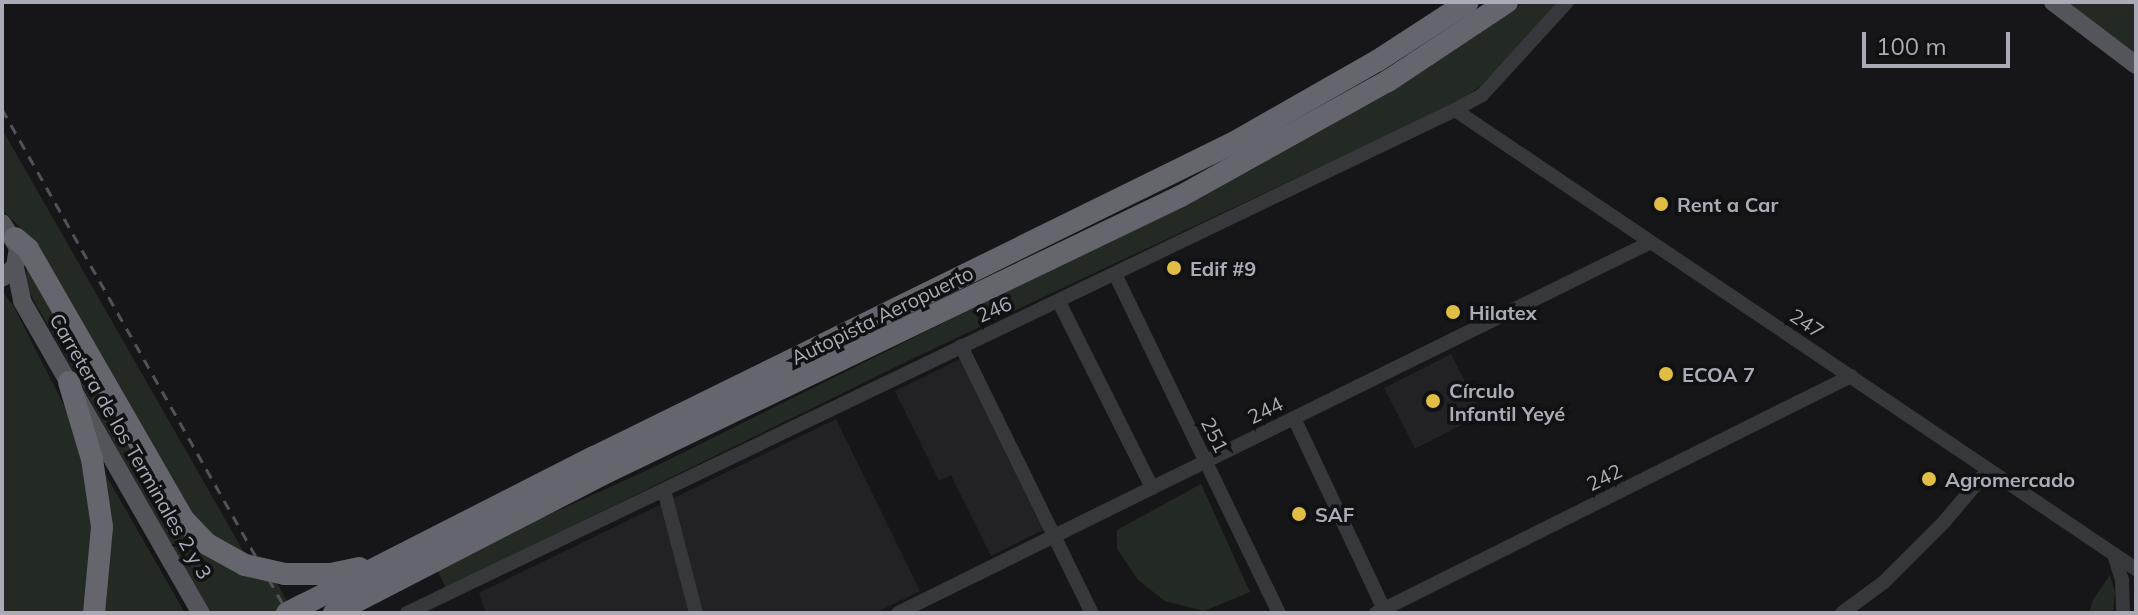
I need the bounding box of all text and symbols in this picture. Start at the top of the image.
scale bar [1866,16,2014,66]
text: 100 m [1876,31,1947,61]
place label: Rent a Car [1677,192,1778,216]
marker: Rent a Car [1652,195,1670,213]
place label: Edif #9 [1190,256,1256,280]
marker: Edif #9 [1165,259,1183,277]
street label: Autopista Aeropuerto [787,260,977,370]
street label: 246 [973,291,1015,327]
place label: Hilatex [1469,300,1537,324]
marker: Hilatex [1444,303,1462,321]
street label: 247 [1785,303,1829,343]
street label: Carretera de los Terminales 2 y 3 [45,309,217,583]
place label: ECOA 7 [1682,362,1755,386]
marker: ECOA 7 [1657,365,1675,383]
place label: Círculo Infantil Yeyé [1449,378,1565,425]
street label: 244 [1244,391,1286,429]
marker: Círculo Infantil Yeyé [1424,392,1442,410]
street label: 251 [1196,414,1234,456]
street label: 242 [1583,458,1625,496]
place label: Agromercado [1945,467,2075,491]
marker: Agromercado [1920,470,1938,488]
place label: SAF [1315,502,1354,526]
marker: SAF [1290,505,1308,523]

